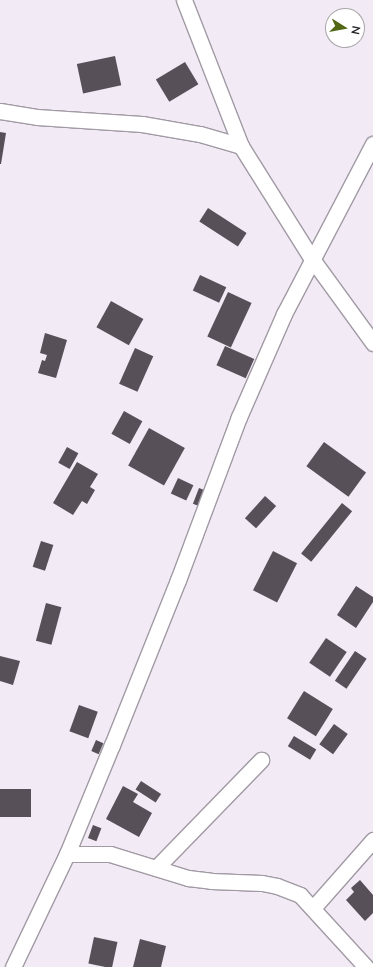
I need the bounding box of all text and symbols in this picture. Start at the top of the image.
north arrow [325,8,365,48]
text: N [349,25,363,36]

